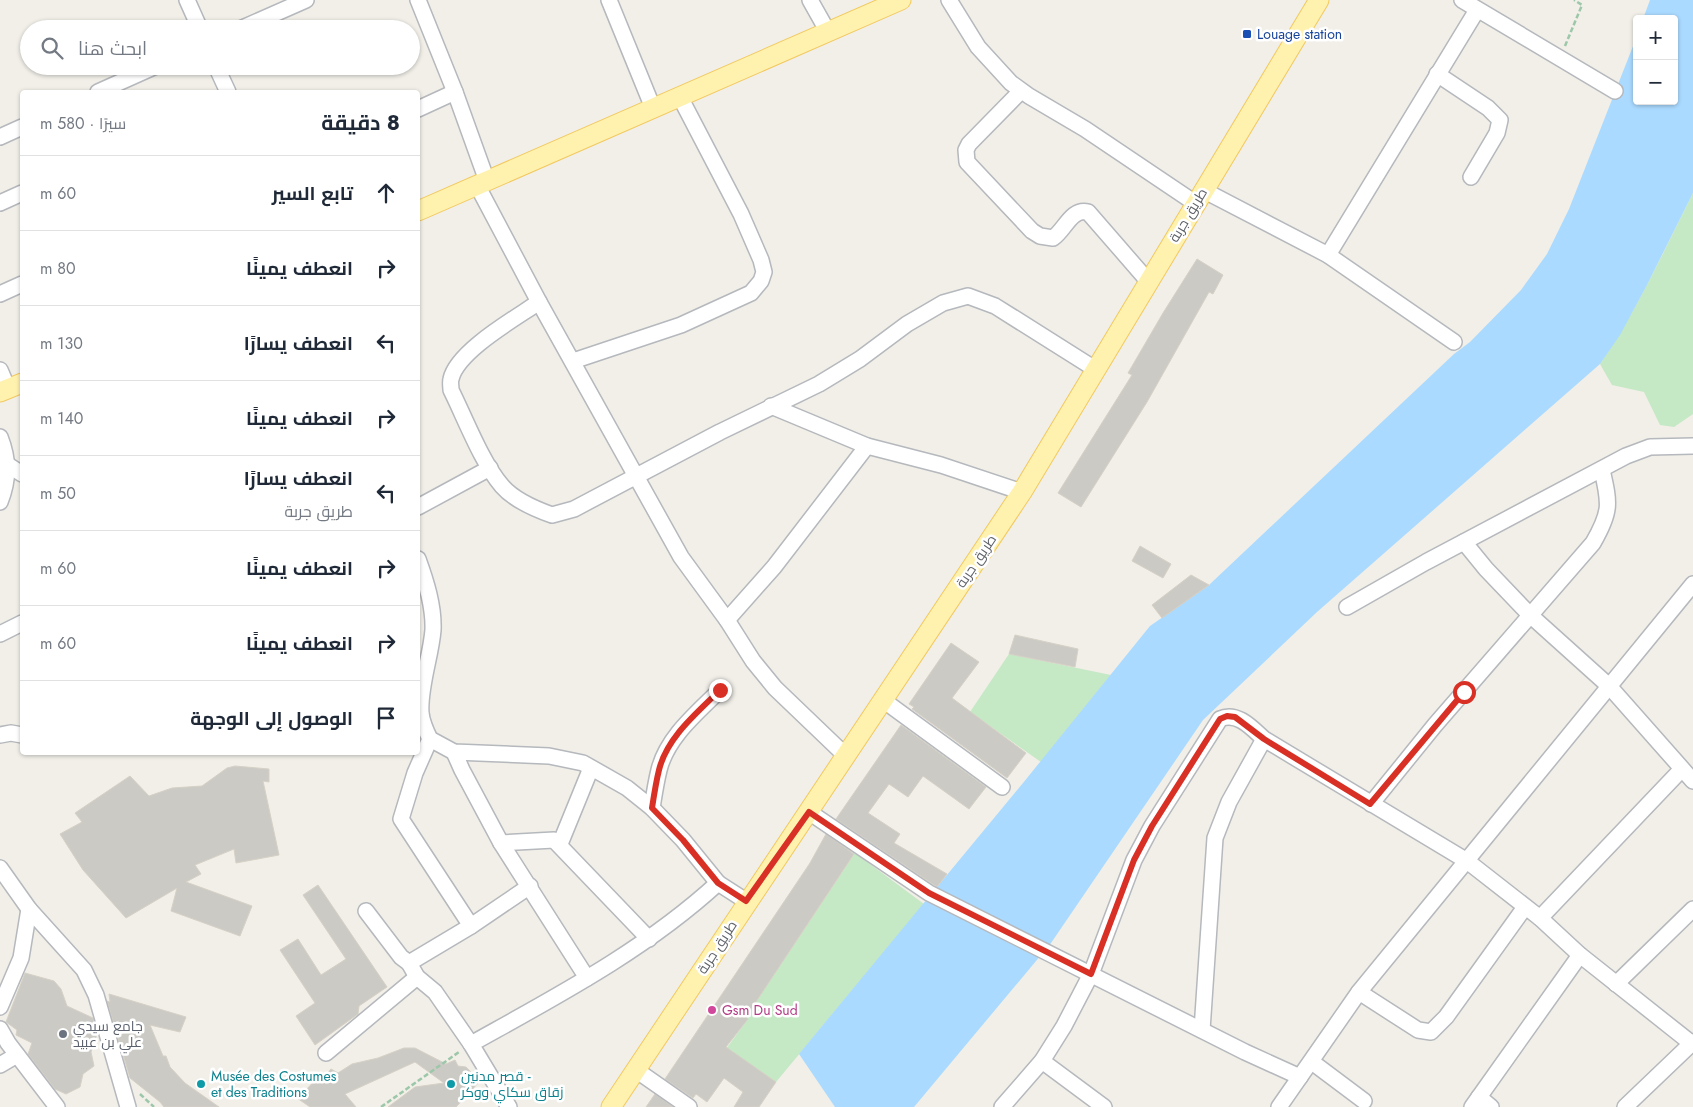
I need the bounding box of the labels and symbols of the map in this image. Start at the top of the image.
place label: Louage station [1257,24,1342,44]
marker: Louage station [1241,28,1253,40]
street label: طريق جربة [1164,184,1212,246]
street label: طريق جربة [951,531,1001,591]
route end [709,679,732,702]
route start [1453,681,1476,704]
street label: طريق جربة [692,916,742,978]
place label: Gsm Du Sud [722,1000,798,1020]
marker: Gsm Du Sud [706,1004,718,1016]
place label: جامع سيدي علي بن عبيد [73,1016,143,1054]
marker: جامع سيدي علي بن عبيد [57,1028,69,1040]
place label: Musée des Costumes et des Traditions [211,1066,337,1102]
place label: قصر مدنين - زقاق سكاي ووكر [460,1066,563,1104]
marker: Musée des Costumes et des Traditions [195,1078,207,1090]
marker: قصر مدنين - زقاق سكاي ووكر [445,1078,457,1090]

